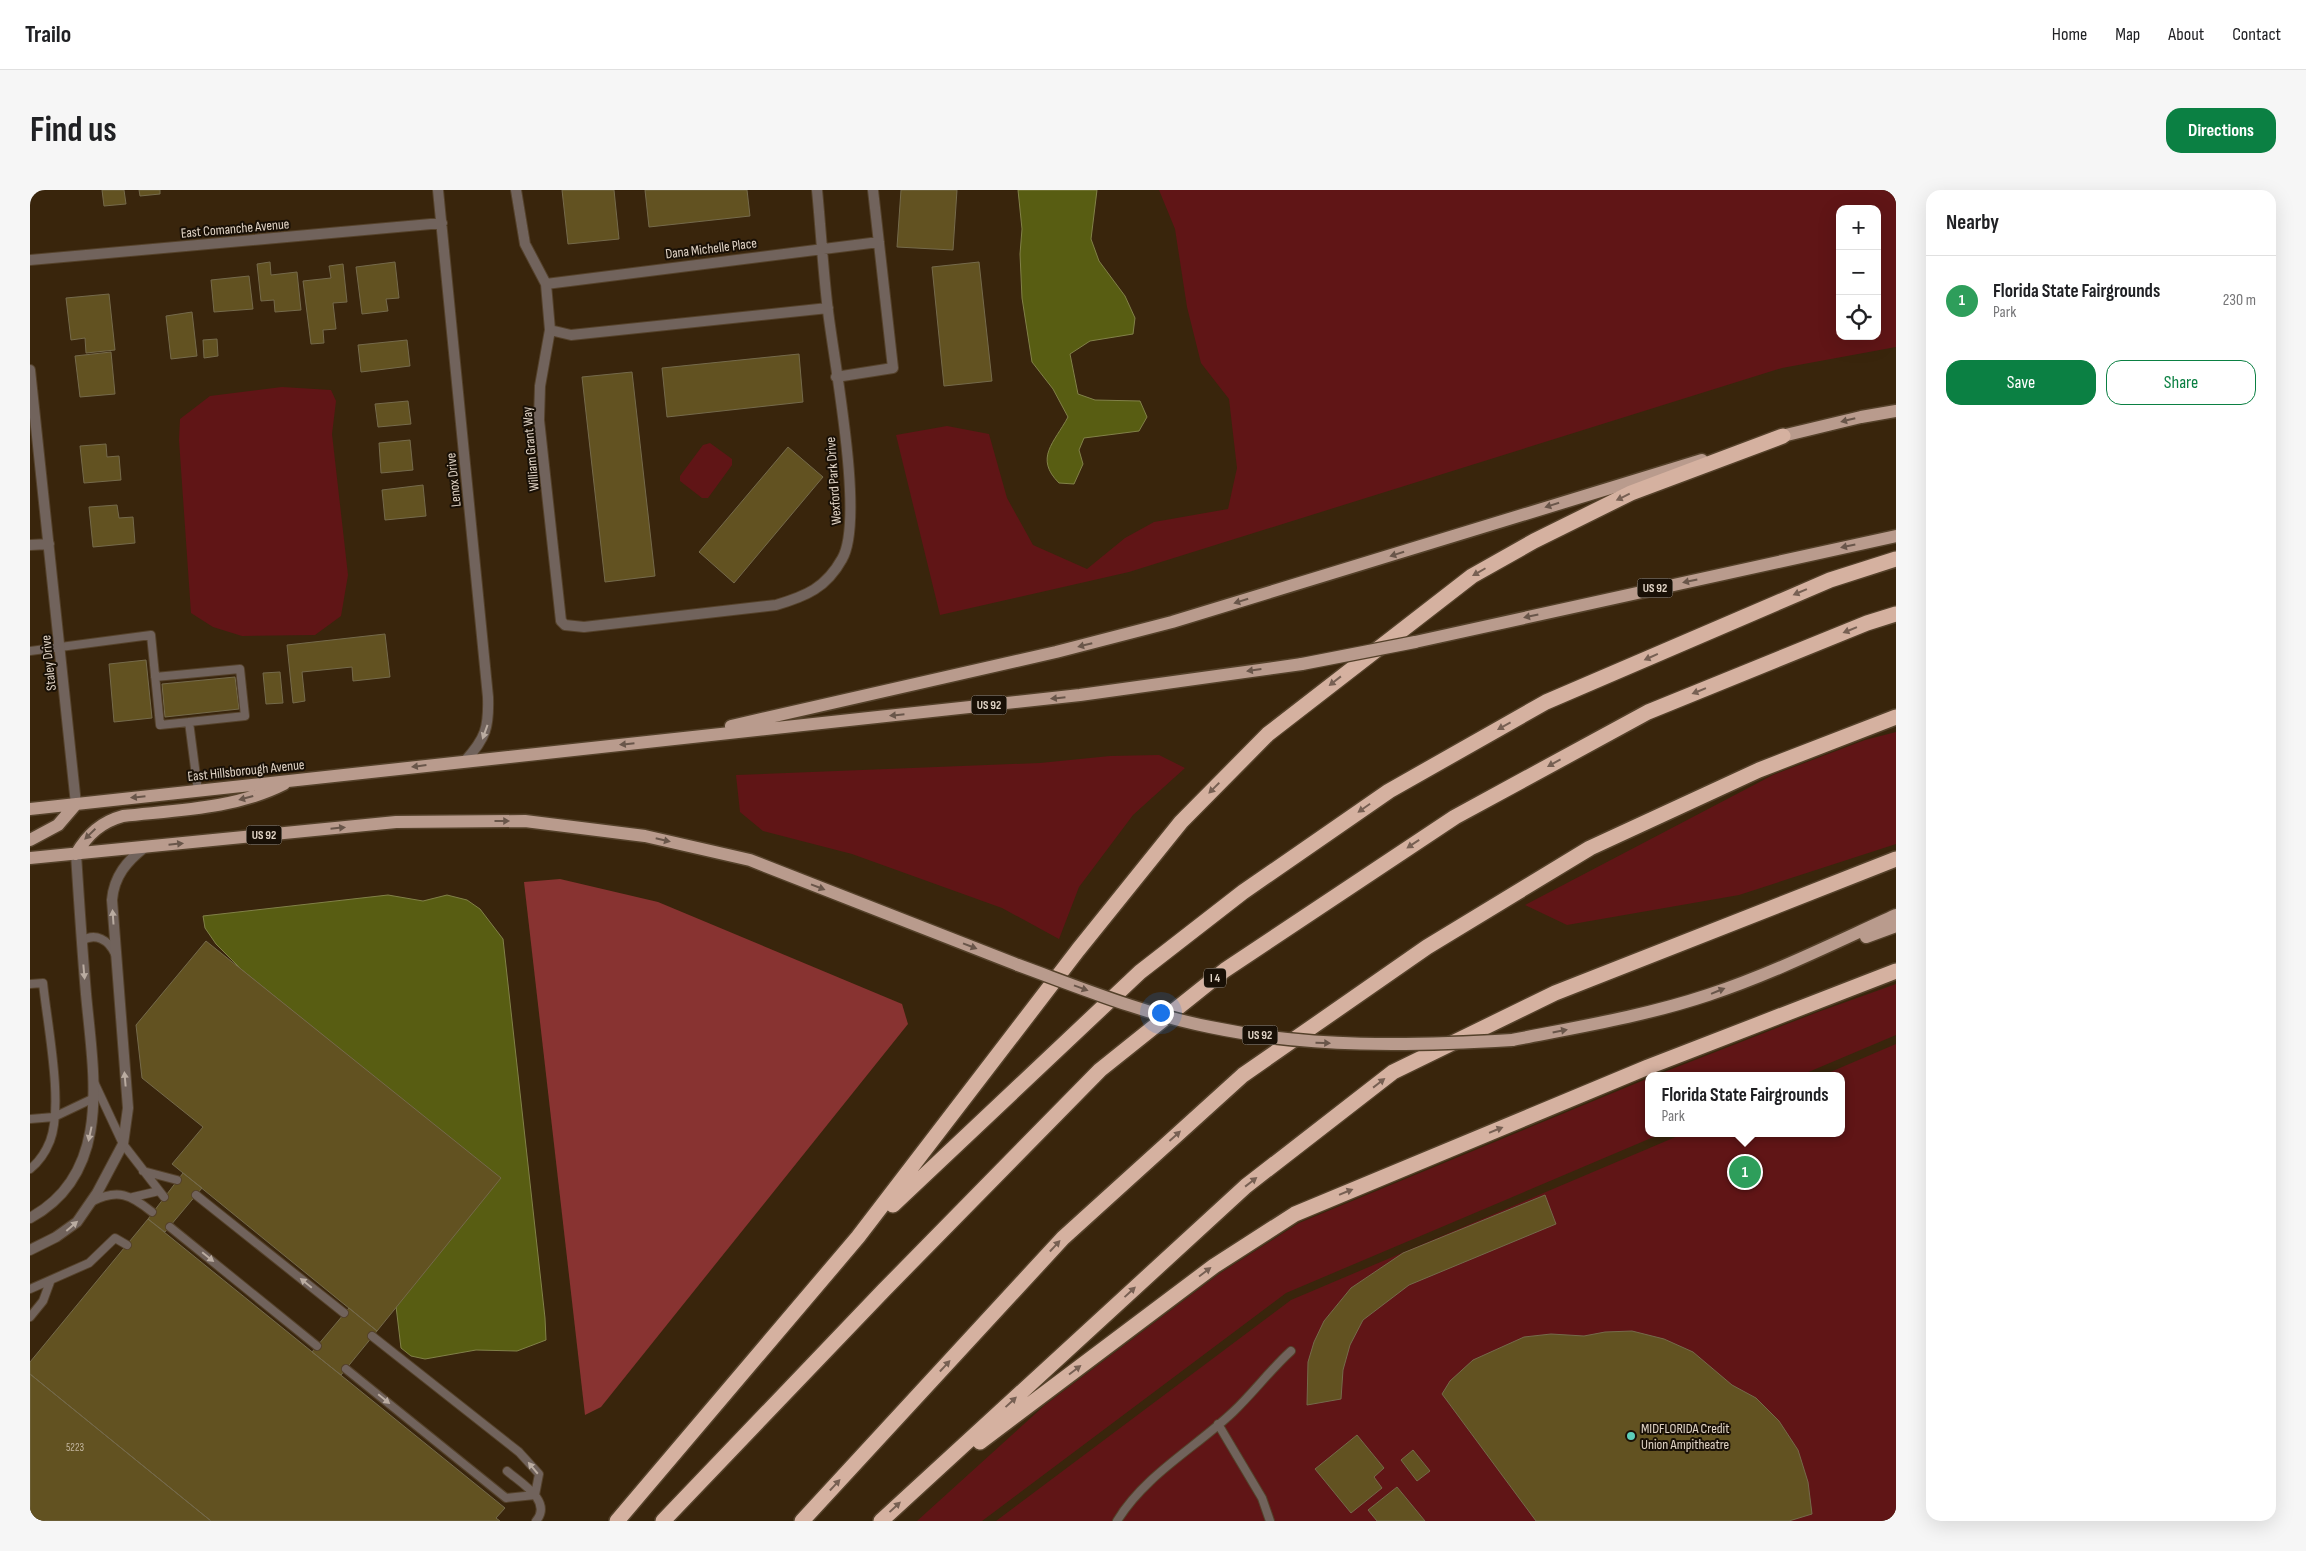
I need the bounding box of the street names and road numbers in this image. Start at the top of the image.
street label: East Comanche Avenue [180,215,290,242]
street label: Dana Michelle Place [664,234,758,263]
street label: William Grant Way [518,405,543,492]
street label: Wexford Park Drive [822,436,845,526]
street label: Lenox Drive [442,452,465,508]
road number: US 92 [1638,578,1672,598]
street label: Staley Drive [37,634,60,692]
road number: US 92 [972,696,1006,714]
street label: East Hillsborough Avenue [187,756,305,785]
road number: US 92 [246,826,282,844]
road number: I 4 [1204,968,1226,988]
road number: US 92 [1242,1026,1278,1044]

